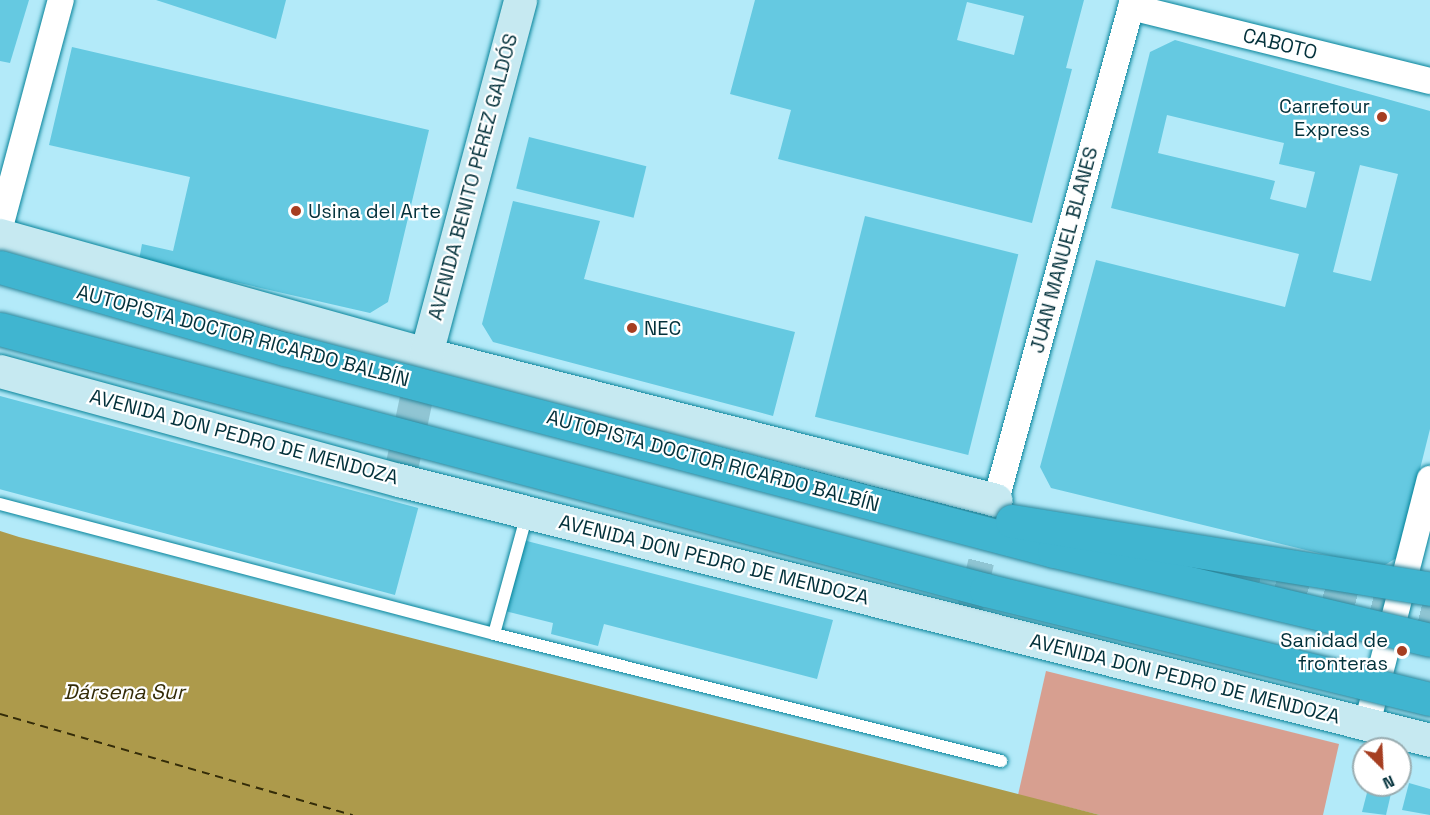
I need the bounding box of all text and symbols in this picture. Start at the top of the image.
street label: CABOTO [1240,23,1320,65]
street label: AVENIDA BENITO PÉREZ GALDÓS [423,31,523,323]
place label: Carrefour Express [1279,94,1370,141]
marker: Carrefour Express [1375,110,1389,124]
street label: JUAN MANUEL BLANES [1025,144,1103,356]
place label: Usina del Arte [308,199,441,223]
marker: Usina del Arte [289,204,303,218]
street label: AUTOPISTA DOCTOR RICARDO BALBÍN [74,280,412,392]
place label: NEC [644,316,681,340]
marker: NEC [625,321,639,335]
street label: AVENIDA DON PEDRO DE MENDOZA [87,384,401,490]
street label: AUTOPISTA DOCTOR RICARDO BALBÍN [544,405,882,517]
street label: AVENIDA DON PEDRO DE MENDOZA [556,510,872,610]
place label: Sanidad de fronteras [1280,628,1388,675]
street label: AVENIDA DON PEDRO DE MENDOZA [1027,629,1343,729]
marker: Sanidad de fronteras [1393,642,1411,660]
water label: Dársena Sur [63,679,185,705]
north arrow [1352,737,1412,797]
text: N [1380,770,1398,794]

